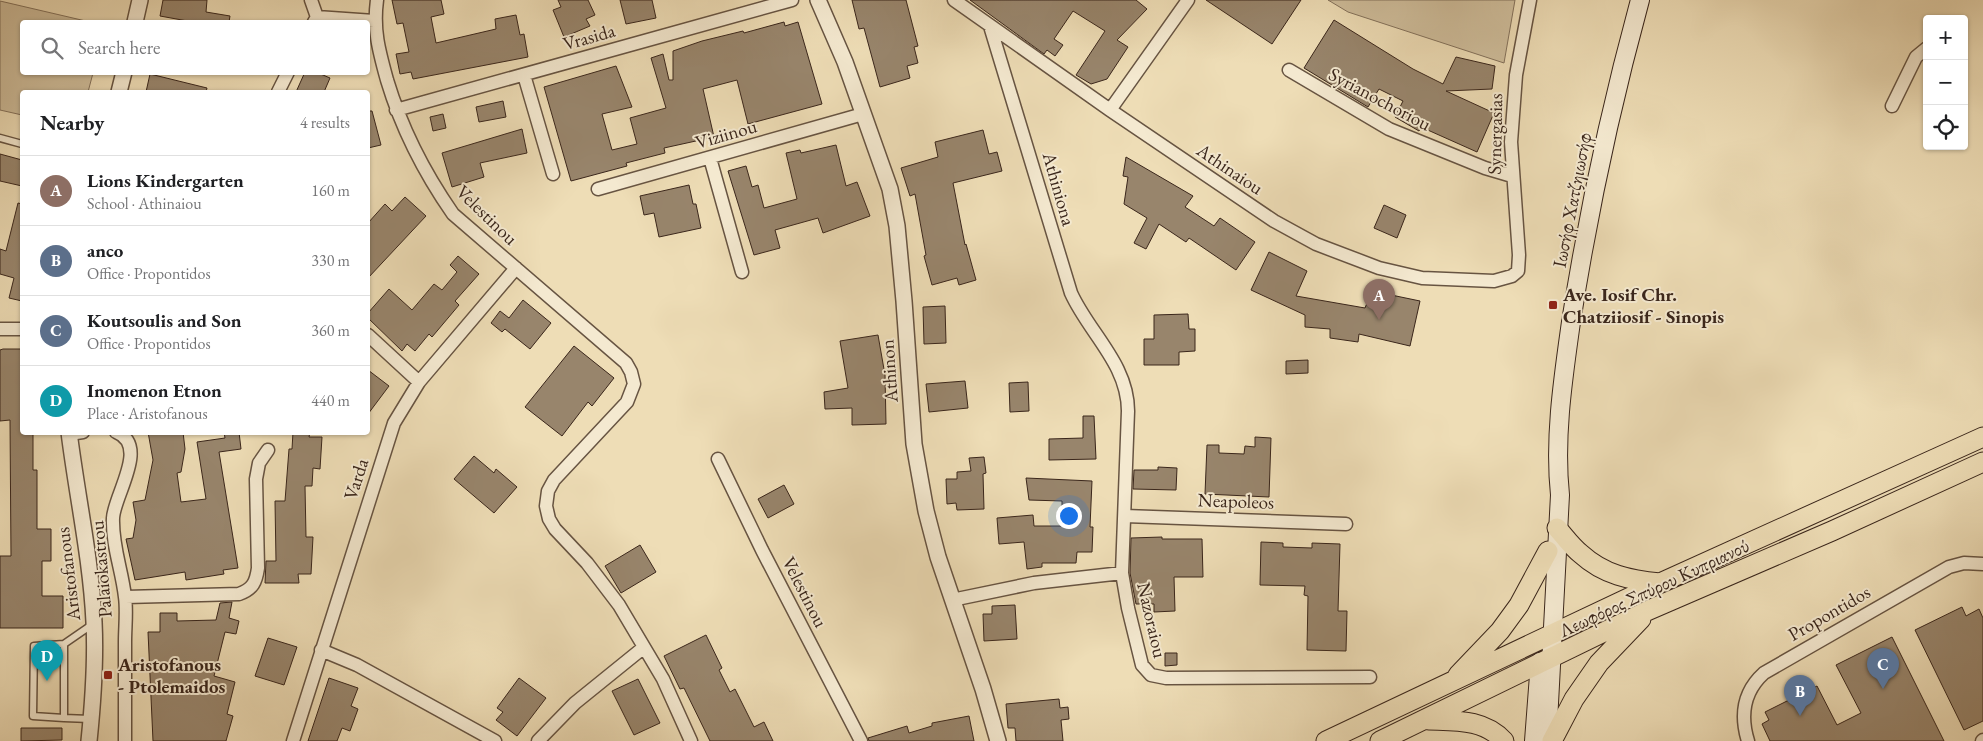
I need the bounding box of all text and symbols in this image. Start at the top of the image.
map controls [1923,15,1968,150]
button: + [1923,15,1968,60]
street label: Vrasida [560,18,618,56]
search box [20,20,370,75]
icon: search [38,34,66,62]
text: Search here [78,35,160,60]
button: − [1923,60,1968,105]
street label: Syrianochoriou [1324,62,1436,136]
street label: Synergasias [1482,93,1508,175]
button: locate [1923,105,1968,150]
text: Nearby [40,109,104,136]
text: 4 results [300,112,350,133]
street label: Viziinou [692,113,760,155]
street label: Ιωσήφ Χατζηιωσήφ [1547,130,1597,270]
street label: Athinaiou [1191,137,1268,200]
street label: Athiniona [1036,148,1082,229]
text: Lions Kindergarten [87,168,244,193]
street label: Velestinou [451,179,523,251]
text: A [50,180,62,201]
text: 160 m [311,180,350,201]
text: School · Athinaiou [87,193,202,214]
text: anco [87,238,123,263]
text: B [51,250,61,271]
text: 330 m [311,250,350,271]
text: Office · Propontidos [87,263,211,284]
pin: A [1363,279,1395,320]
place label: Ave. Iosif Chr. Chatziiosif - Sinopis [1562,282,1724,329]
marker: Ave. Iosif Chr. Chatziiosif - Sinopis [1547,299,1559,311]
text: Koutsoulis and Son [87,308,242,333]
text: C [50,320,62,341]
text: 360 m [311,320,350,341]
text: Office · Propontidos [87,333,211,354]
street label: Athinon [874,339,904,404]
text: Inomenon Etnon [87,378,222,403]
text: D [50,390,62,411]
text: 440 m [311,390,350,411]
text: Place · Aristofanous [87,403,208,424]
street label: Varda [338,455,375,503]
street label: Neapoleos [1197,487,1275,515]
your location [1056,503,1082,529]
street label: Palaiokastrou [84,519,118,619]
street label: Aristofanous [50,526,86,623]
street label: Λεωφόρος Σπύρου Κυπριανού [1554,533,1753,644]
street label: Velestinou [777,552,833,632]
street label: Propontidos [1783,579,1875,647]
street label: Nazoraiou [1131,580,1173,660]
pin: D [31,640,63,681]
pin: C [1867,648,1899,689]
place label: Aristofanous - Ptolemaidos [117,652,225,699]
marker: Aristofanous - Ptolemaidos [102,669,114,681]
pin: B [1784,675,1816,716]

